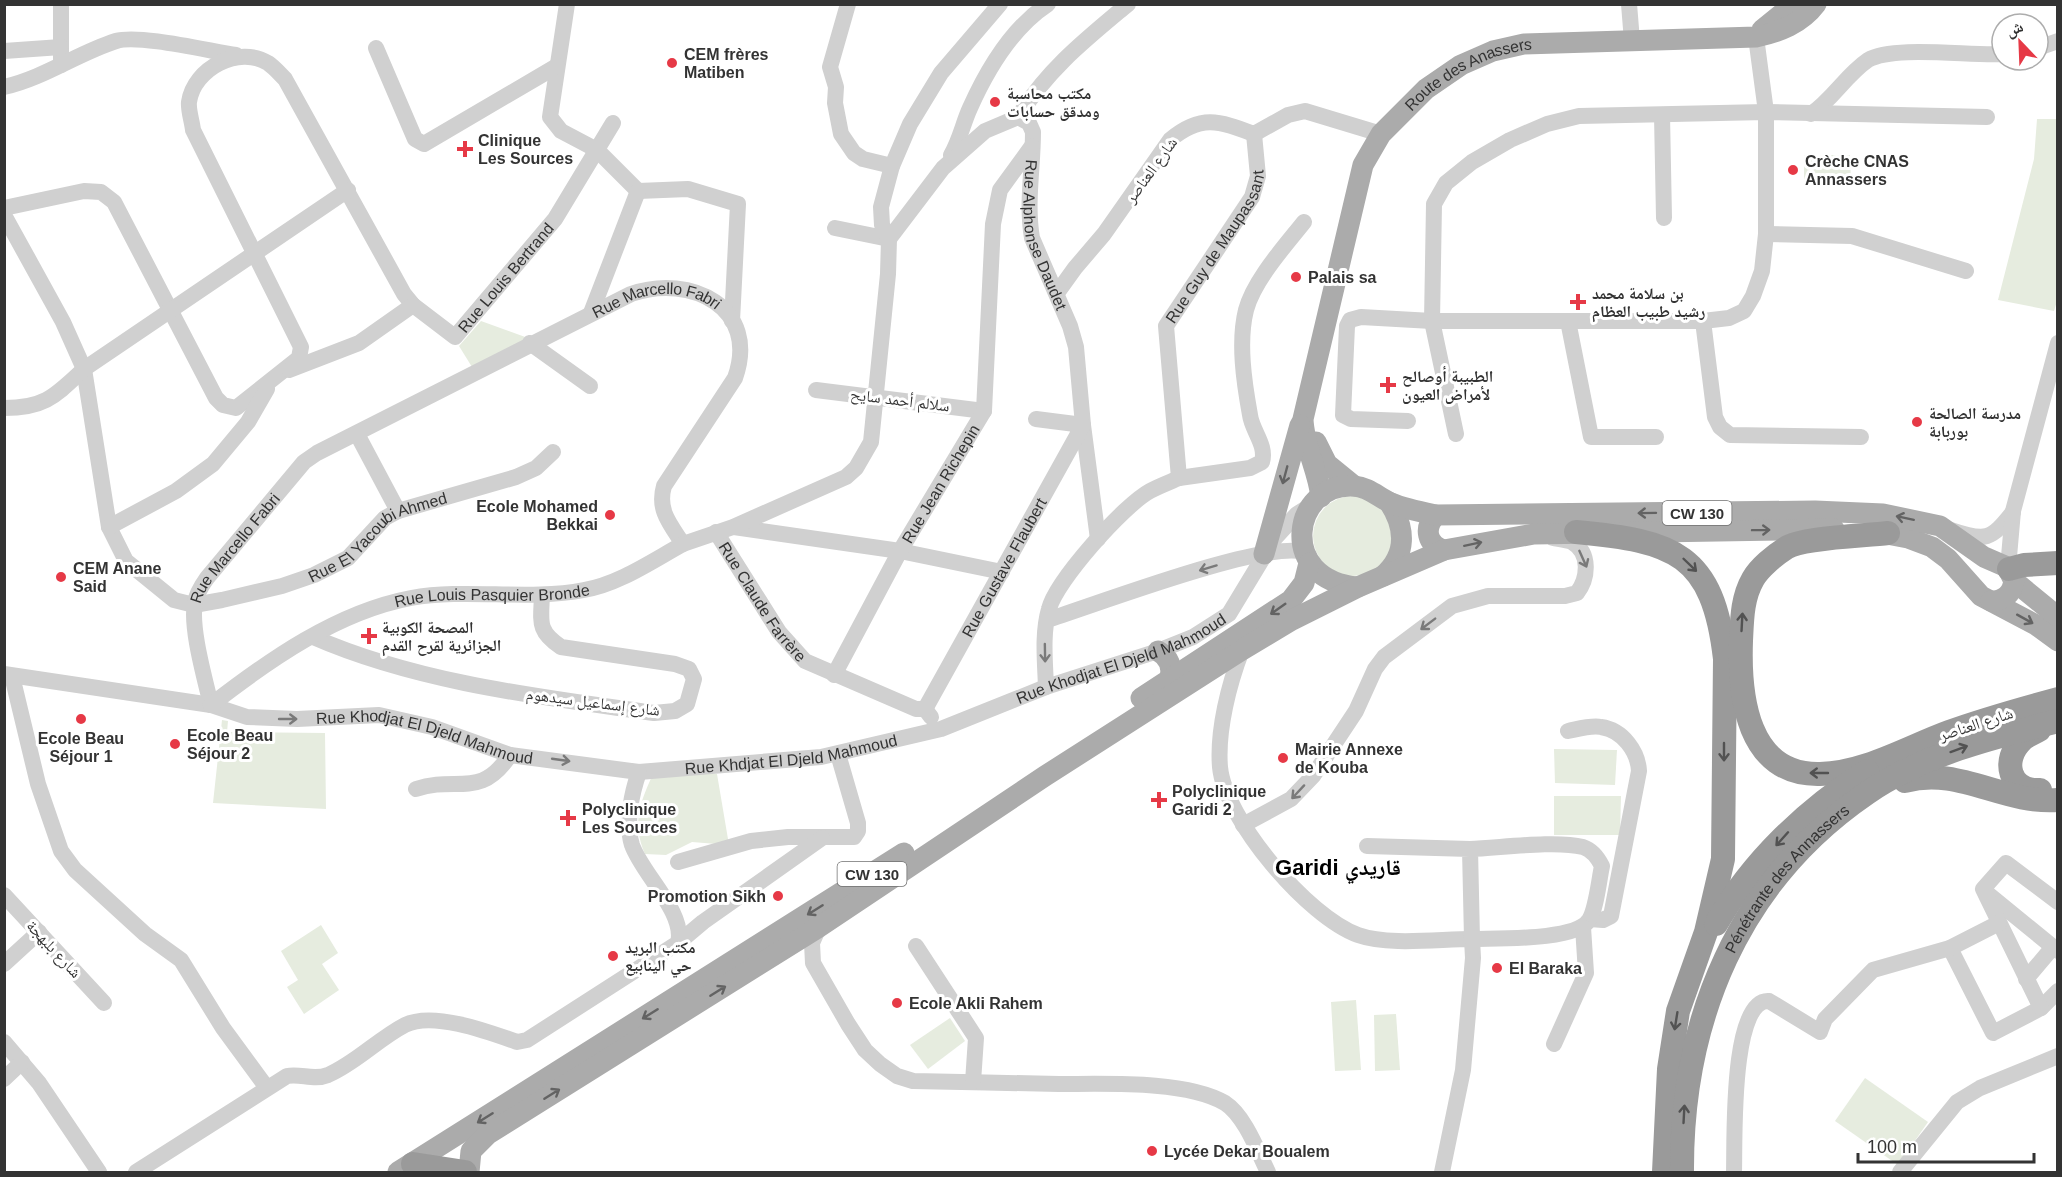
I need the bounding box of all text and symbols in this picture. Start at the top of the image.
north arrow [1990,12,2050,72]
text: ش [2003,18,2026,41]
street label: Route des Anassers [1401,35,1532,114]
place label: CEM frères Matiben [684,46,769,81]
marker: CEM frères Matiben [665,56,679,70]
place label: مكتب محاسبة ومدقق حسابات [1007,85,1100,121]
marker: مكتب محاسبة ومدقق حسابات [988,95,1002,109]
place label: Clinique Les Sources [478,132,573,167]
street label: شارع العناصر [1121,134,1182,208]
marker: Clinique Les Sources [456,140,474,158]
place label: Crèche CNAS Annassers [1805,153,1909,188]
street label: Rue Alphonse Daudet [1021,159,1071,313]
marker: Crèche CNAS Annassers [1786,163,1800,177]
street label: Rue Guy de Maupassant [1162,169,1267,326]
street label: Rue Louis Bertrand [454,219,557,336]
place label: Palais sa [1308,269,1377,286]
marker: Palais sa [1289,270,1303,284]
street label: Rue Marcello Fabri [589,279,725,321]
place label: بن سلامة محمد رشيد طبيب العظام [1592,285,1705,323]
marker: بن سلامة محمد رشيد طبيب العظام [1569,293,1587,311]
place label: الطبيبة أوصالح لأمراض العيون [1402,366,1493,404]
marker: الطبيبة أوصالح لأمراض العيون [1379,376,1397,394]
street label: سلالم أحمد سايح [849,385,951,417]
place label: مدرسة الصالحة بوربابة [1929,405,2021,440]
marker: مدرسة الصالحة بوربابة [1910,415,1924,429]
street label: Rue Jean Richepin [898,421,983,546]
one-way arrow [1279,465,1291,484]
street label: Rue El Yacoubi Ahmed [305,489,449,585]
street label: Rue Marcello Fabri [187,490,283,605]
street label: Rue Gustave Flaubert [958,494,1050,640]
place label: Ecole Mohamed Bekkai [476,498,598,533]
road number: CW 130 [1662,501,1732,525]
one-way arrow [1638,507,1658,519]
marker: Ecole Mohamed Bekkai [603,508,617,522]
one-way arrow [1896,512,1915,523]
one-way arrow [1750,524,1770,536]
one-way arrow [1463,538,1482,549]
street label: Rue Claude Farrère [716,539,810,665]
one-way arrow [1577,549,1589,567]
one-way arrow [1683,558,1698,573]
place label: CEM Anane Said [73,560,161,595]
one-way arrow [1199,564,1218,575]
marker: CEM Anane Said [54,570,68,584]
street label: Rue Louis Pasquier Bronde [393,581,591,610]
one-way arrow [1269,603,1286,616]
street label: Rue Khodjat El Djeld Mahmoud [1014,610,1229,707]
one-way arrow [1737,612,1748,632]
one-way arrow [2016,614,2034,625]
one-way arrow [1421,617,1437,630]
place label: المصحة الكوبية الجزائرية لقرح القدم [382,619,501,657]
marker: المصحة الكوبية الجزائرية لقرح القدم [360,627,378,645]
one-way arrow [1039,643,1051,663]
street label: شارع إسماعيل سيدهوم [525,685,661,721]
street label: شارع العناصر [1936,704,2016,746]
street label: Rue Khodjat El Djeld Mahmoud [316,707,534,766]
marker: Ecole Beau Séjour 1 [74,712,88,726]
one-way arrow [278,713,298,725]
place label: Ecole Beau Séjour 2 [187,727,273,762]
place label: Ecole Beau Séjour 1 [38,730,124,765]
street label: Rue Khdjat El Djeld Mahmoud [684,731,899,777]
marker: Ecole Beau Séjour 2 [168,737,182,751]
place label: Mairie Annexe de Kouba [1295,741,1403,776]
one-way arrow [1718,741,1730,761]
one-way arrow [1950,743,1968,754]
marker: Mairie Annexe de Kouba [1276,751,1290,765]
one-way arrow [550,755,570,766]
one-way arrow [1810,767,1829,778]
place label: Polyclinique Garidi 2 [1172,783,1266,818]
one-way arrow [1291,784,1305,799]
marker: Polyclinique Garidi 2 [1150,791,1168,809]
place label: Polyclinique Les Sources [582,801,677,836]
street label: Pénétrante des Annassers [1721,801,1852,956]
marker: Polyclinique Les Sources [559,809,577,827]
one-way arrow [1775,831,1789,846]
district label: Garidi قاريدي [1275,855,1401,884]
road number: CW 130 [838,862,906,886]
place label: Promotion Sikh [648,888,766,905]
marker: Promotion Sikh [771,889,785,903]
one-way arrow [807,904,824,916]
street label: شارع بلبهجة [22,917,85,982]
place label: مكتب البريد حي الينابيع [625,939,696,977]
marker: مكتب البريد حي الينابيع [606,949,620,963]
place label: El Baraka [1509,960,1582,977]
marker: El Baraka [1490,961,1504,975]
one-way arrow [709,984,726,996]
place label: Ecole Akli Rahem [909,995,1043,1012]
marker: Ecole Akli Rahem [890,996,904,1010]
one-way arrow [642,1008,659,1020]
one-way arrow [1671,1011,1682,1031]
one-way arrow [543,1088,560,1100]
one-way arrow [1679,1105,1690,1125]
one-way arrow [477,1112,494,1124]
scale bar [1858,1126,2034,1164]
text: 100 m [1867,1137,1917,1157]
place label: Lycée Dekar Boualem [1164,1143,1330,1160]
marker: Lycée Dekar Boualem [1145,1144,1159,1158]

